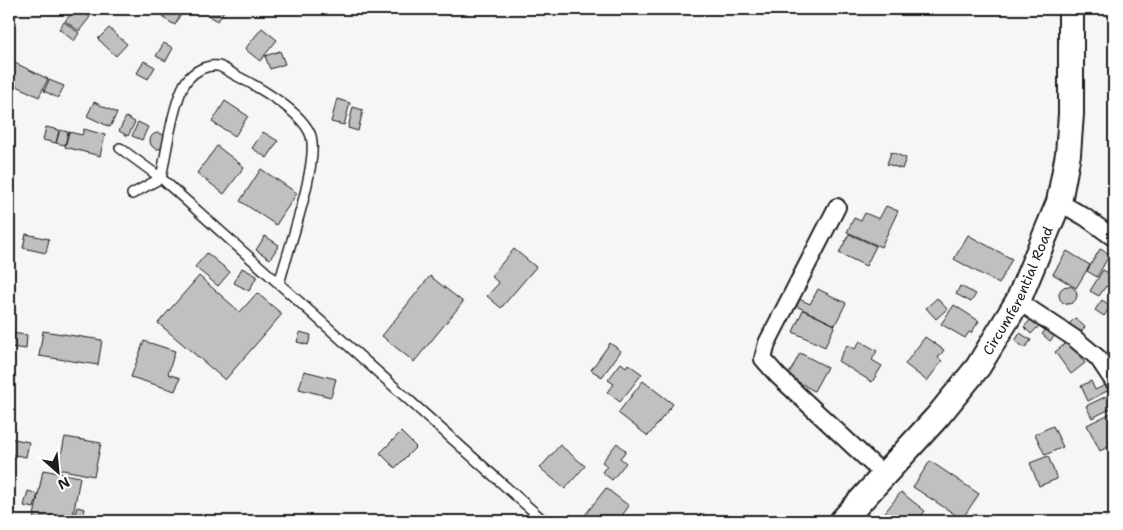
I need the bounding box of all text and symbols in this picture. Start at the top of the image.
street label: Circumferential Road [978,223,1057,358]
north arrow [32,448,82,498]
text: N [55,473,73,494]

